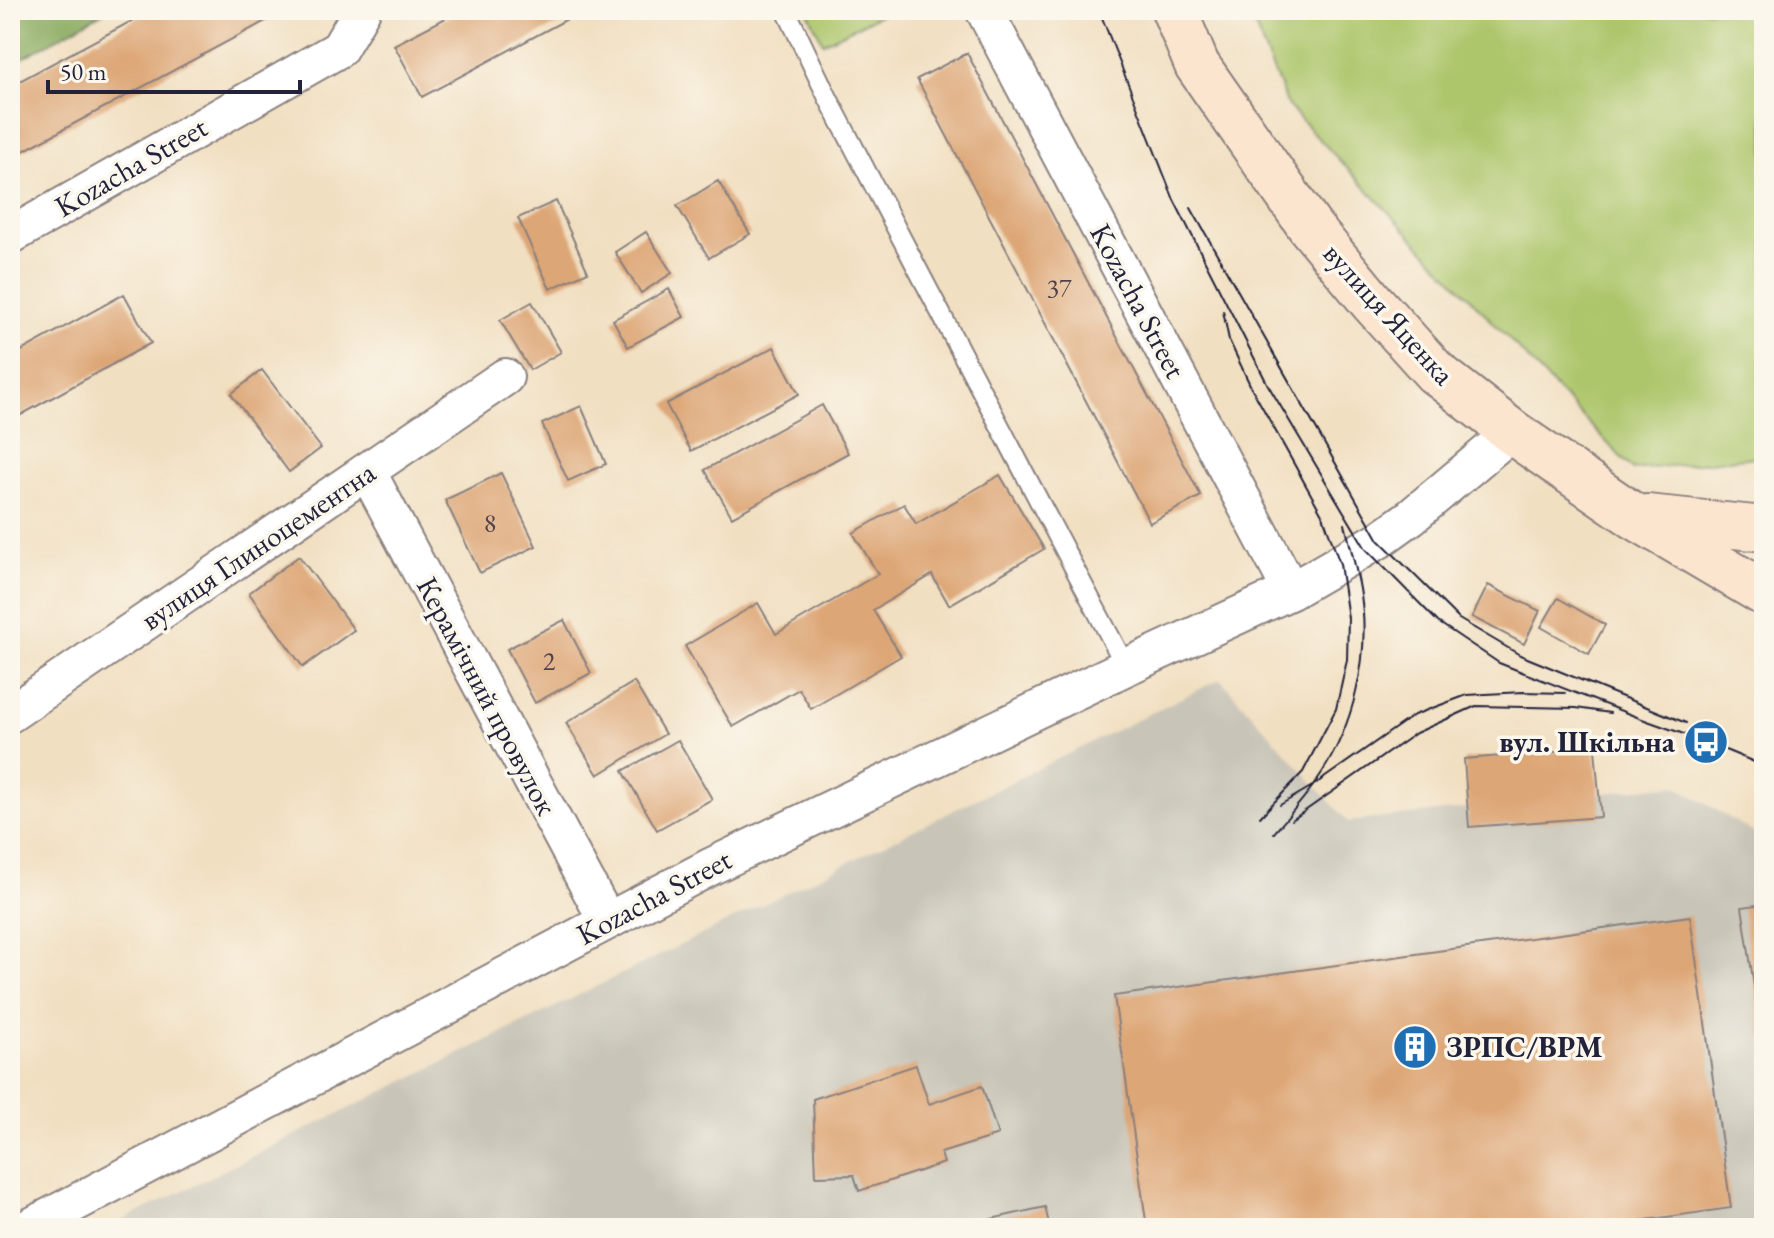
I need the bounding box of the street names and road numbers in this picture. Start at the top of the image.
street label: Kozacha Street [48,107,214,226]
street label: Kozacha Street [1081,217,1196,385]
street label: вулиця Яценка [1315,234,1464,393]
street label: вулиця Глиноцементна [133,453,383,639]
street label: Керамічний провулок [408,570,567,822]
street label: Kozacha Street [570,839,738,954]

